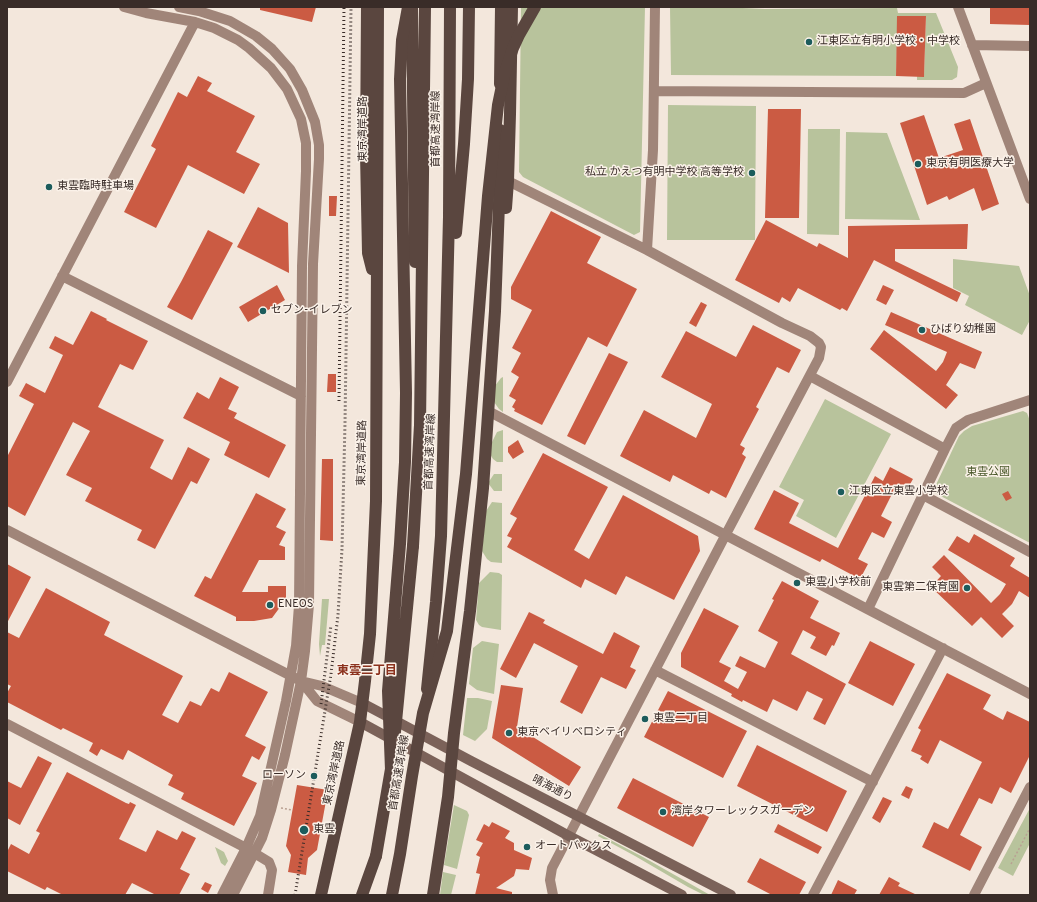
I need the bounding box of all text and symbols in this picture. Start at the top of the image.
place label: 江東区立有明小学校・中学校 [817,35,960,49]
marker: 江東区立有明小学校・中学校 [804,37,814,47]
street label: 首都高速湾岸線 [430,91,444,167]
street label: 東京湾岸道路 [357,96,371,162]
place label: 東京有明医療大学 [926,157,1014,171]
marker: 東京有明医療大学 [913,159,923,169]
place label: 私立 かえつ有明中学校 高等学校 [585,166,744,180]
marker: 私立 かえつ有明中学校 高等学校 [747,168,757,178]
place label: 東雲臨時駐車場 [57,180,134,194]
marker: 東雲臨時駐車場 [44,182,54,192]
place label: セブン-イレブン [271,304,352,318]
marker: セブン-イレブン [258,306,268,316]
place label: ひばり幼稚園 [930,323,996,337]
marker: ひばり幼稚園 [917,325,927,335]
street label: 首都高速湾岸線 [423,413,439,491]
street label: 東京湾岸道路 [356,420,370,486]
park label: 東雲公園 [966,466,1010,480]
place label: 江東区立東雲小学校 [849,485,948,499]
marker: 江東区立東雲小学校 [836,487,846,497]
place label: 東雲小学校前 [805,576,871,590]
marker: 東雲小学校前 [792,578,802,588]
place label: 東雲第二保育園 [882,581,959,595]
marker: 東雲第二保育園 [962,583,972,593]
place label: ENEOS [278,598,313,612]
marker: ENEOS [265,600,275,610]
district label: 東雲二丁目 [337,665,397,679]
place label: 東雲二丁目 [653,712,708,726]
marker: 東雲二丁目 [640,714,650,724]
place label: 東京ベイリベロシティ [517,726,627,740]
marker: 東京ベイリベロシティ [504,728,514,738]
street label: 首都高速湾岸線 [387,734,413,812]
street label: 東京湾岸道路 [322,739,348,807]
place label: ローソン [262,769,306,783]
marker: ローソン [309,771,319,781]
street label: 晴海通り [529,773,575,805]
place label: 湾岸タワーレックスガーデン [671,805,814,819]
marker: 湾岸タワーレックスガーデン [658,807,668,817]
place label: 東雲 [313,823,335,837]
marker: 東雲 [298,824,310,836]
place label: オートバックス [535,840,612,854]
marker: オートバックス [522,842,532,852]

